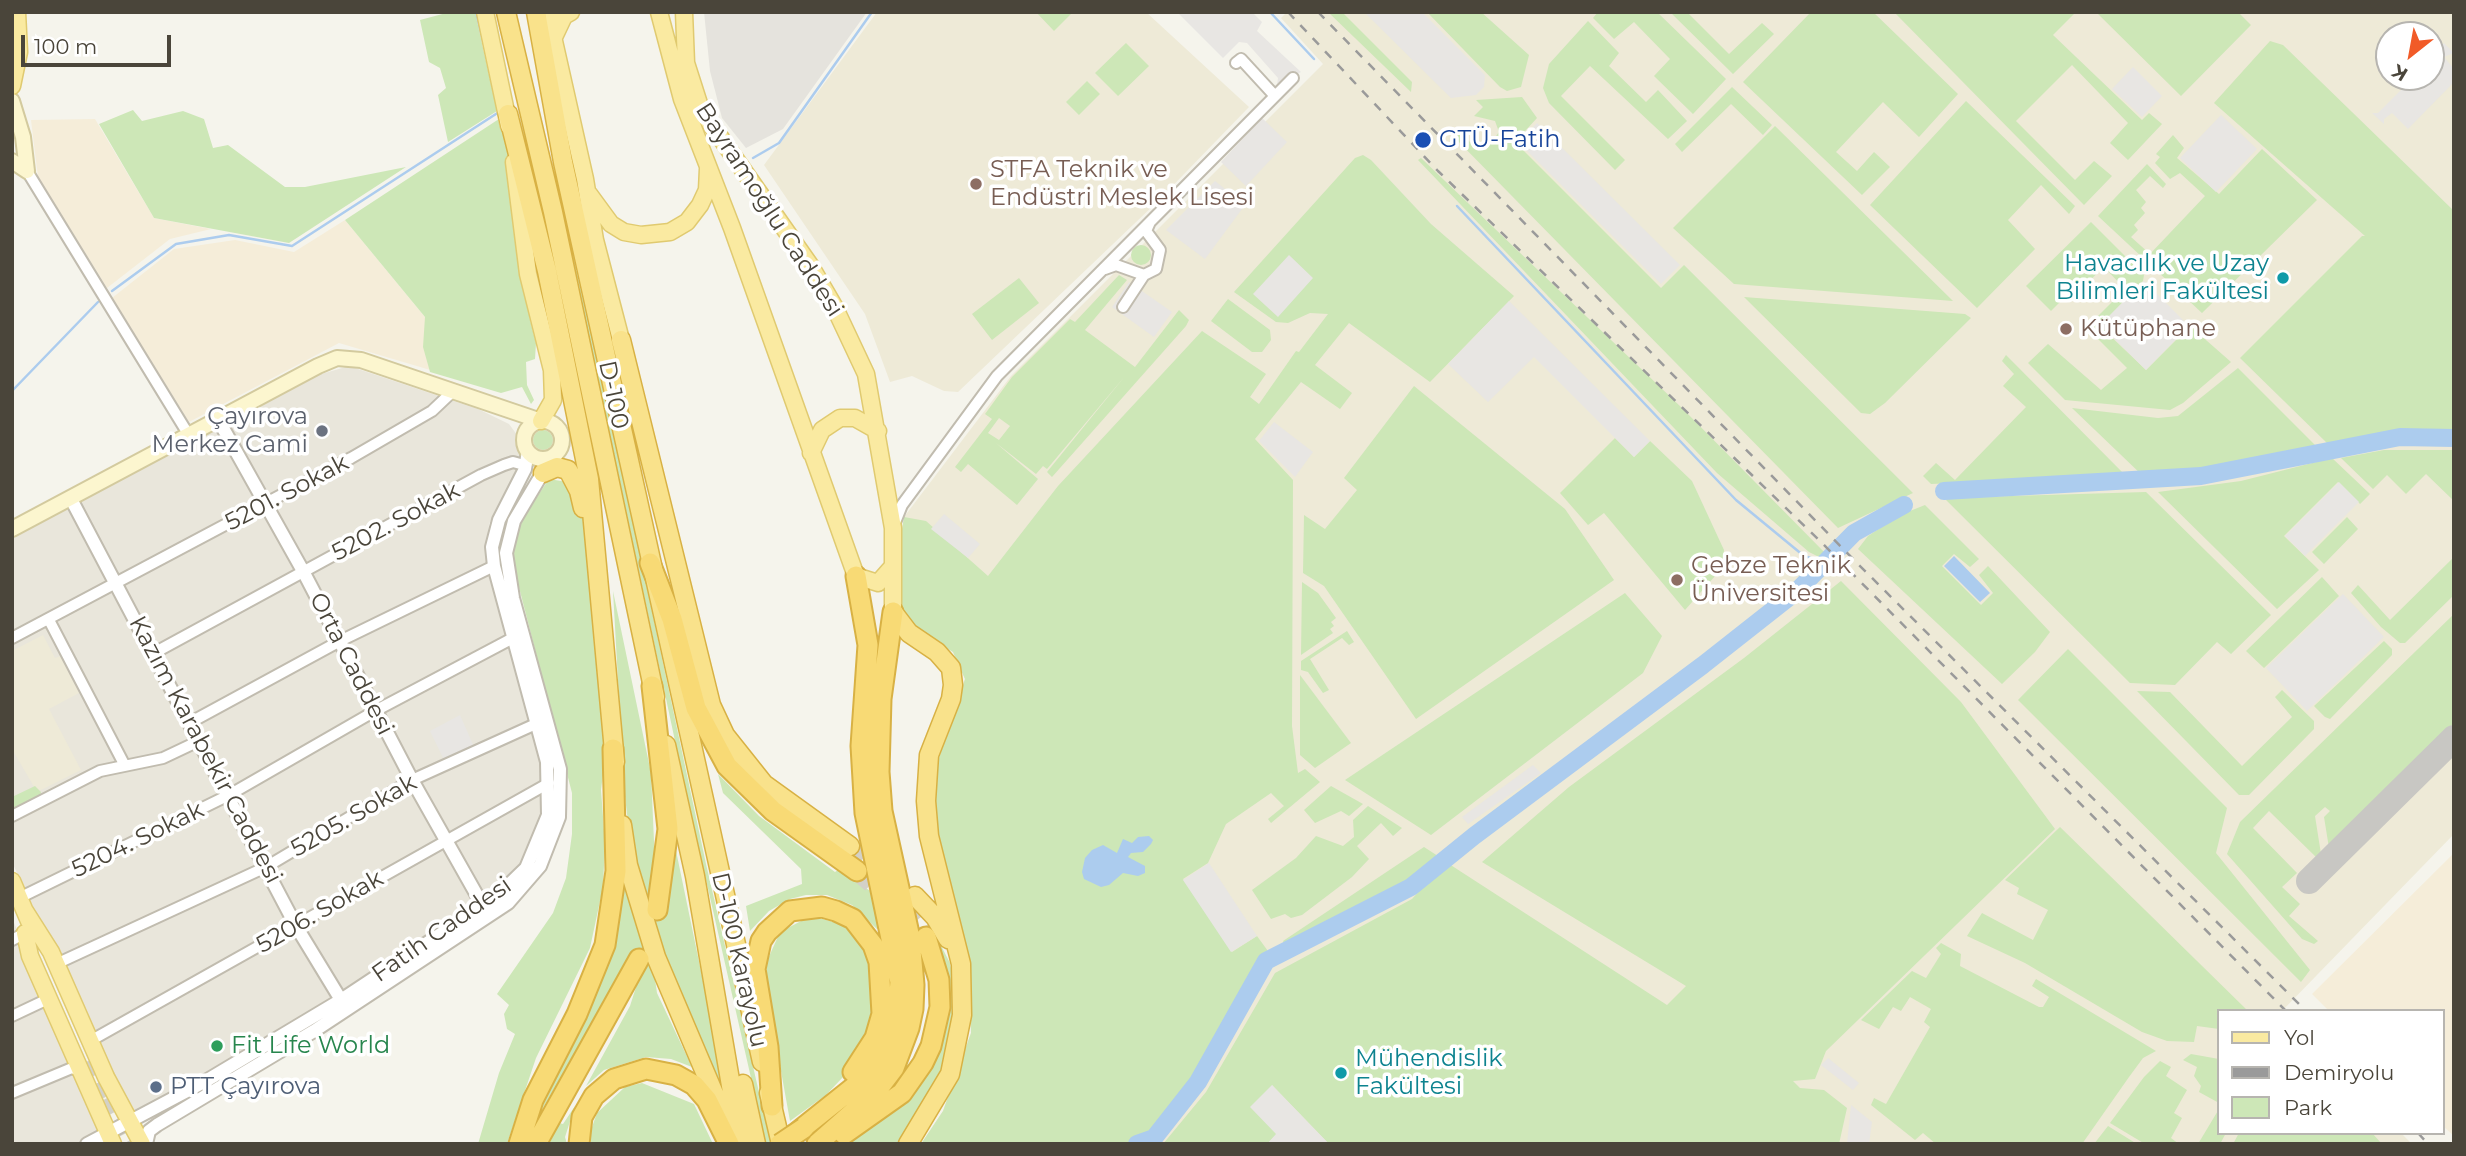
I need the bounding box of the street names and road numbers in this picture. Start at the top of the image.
street label: Bayramoğlu Caddesi [689,97,849,323]
street label: D-100 [592,358,634,432]
street label: 5201. Sokak [220,449,354,537]
street label: 5202. Sokak [327,476,465,568]
street label: Orta Caddesi [303,588,399,740]
street label: Kazım Karabekir Caddesi [122,611,288,889]
street label: 5205. Sokak [286,768,422,864]
street label: 5204. Sokak [67,796,209,884]
street label: 5206. Sokak [251,864,389,960]
street label: D-100 Karayolu [705,870,773,1050]
street label: Fatih Caddesi [367,871,517,989]

